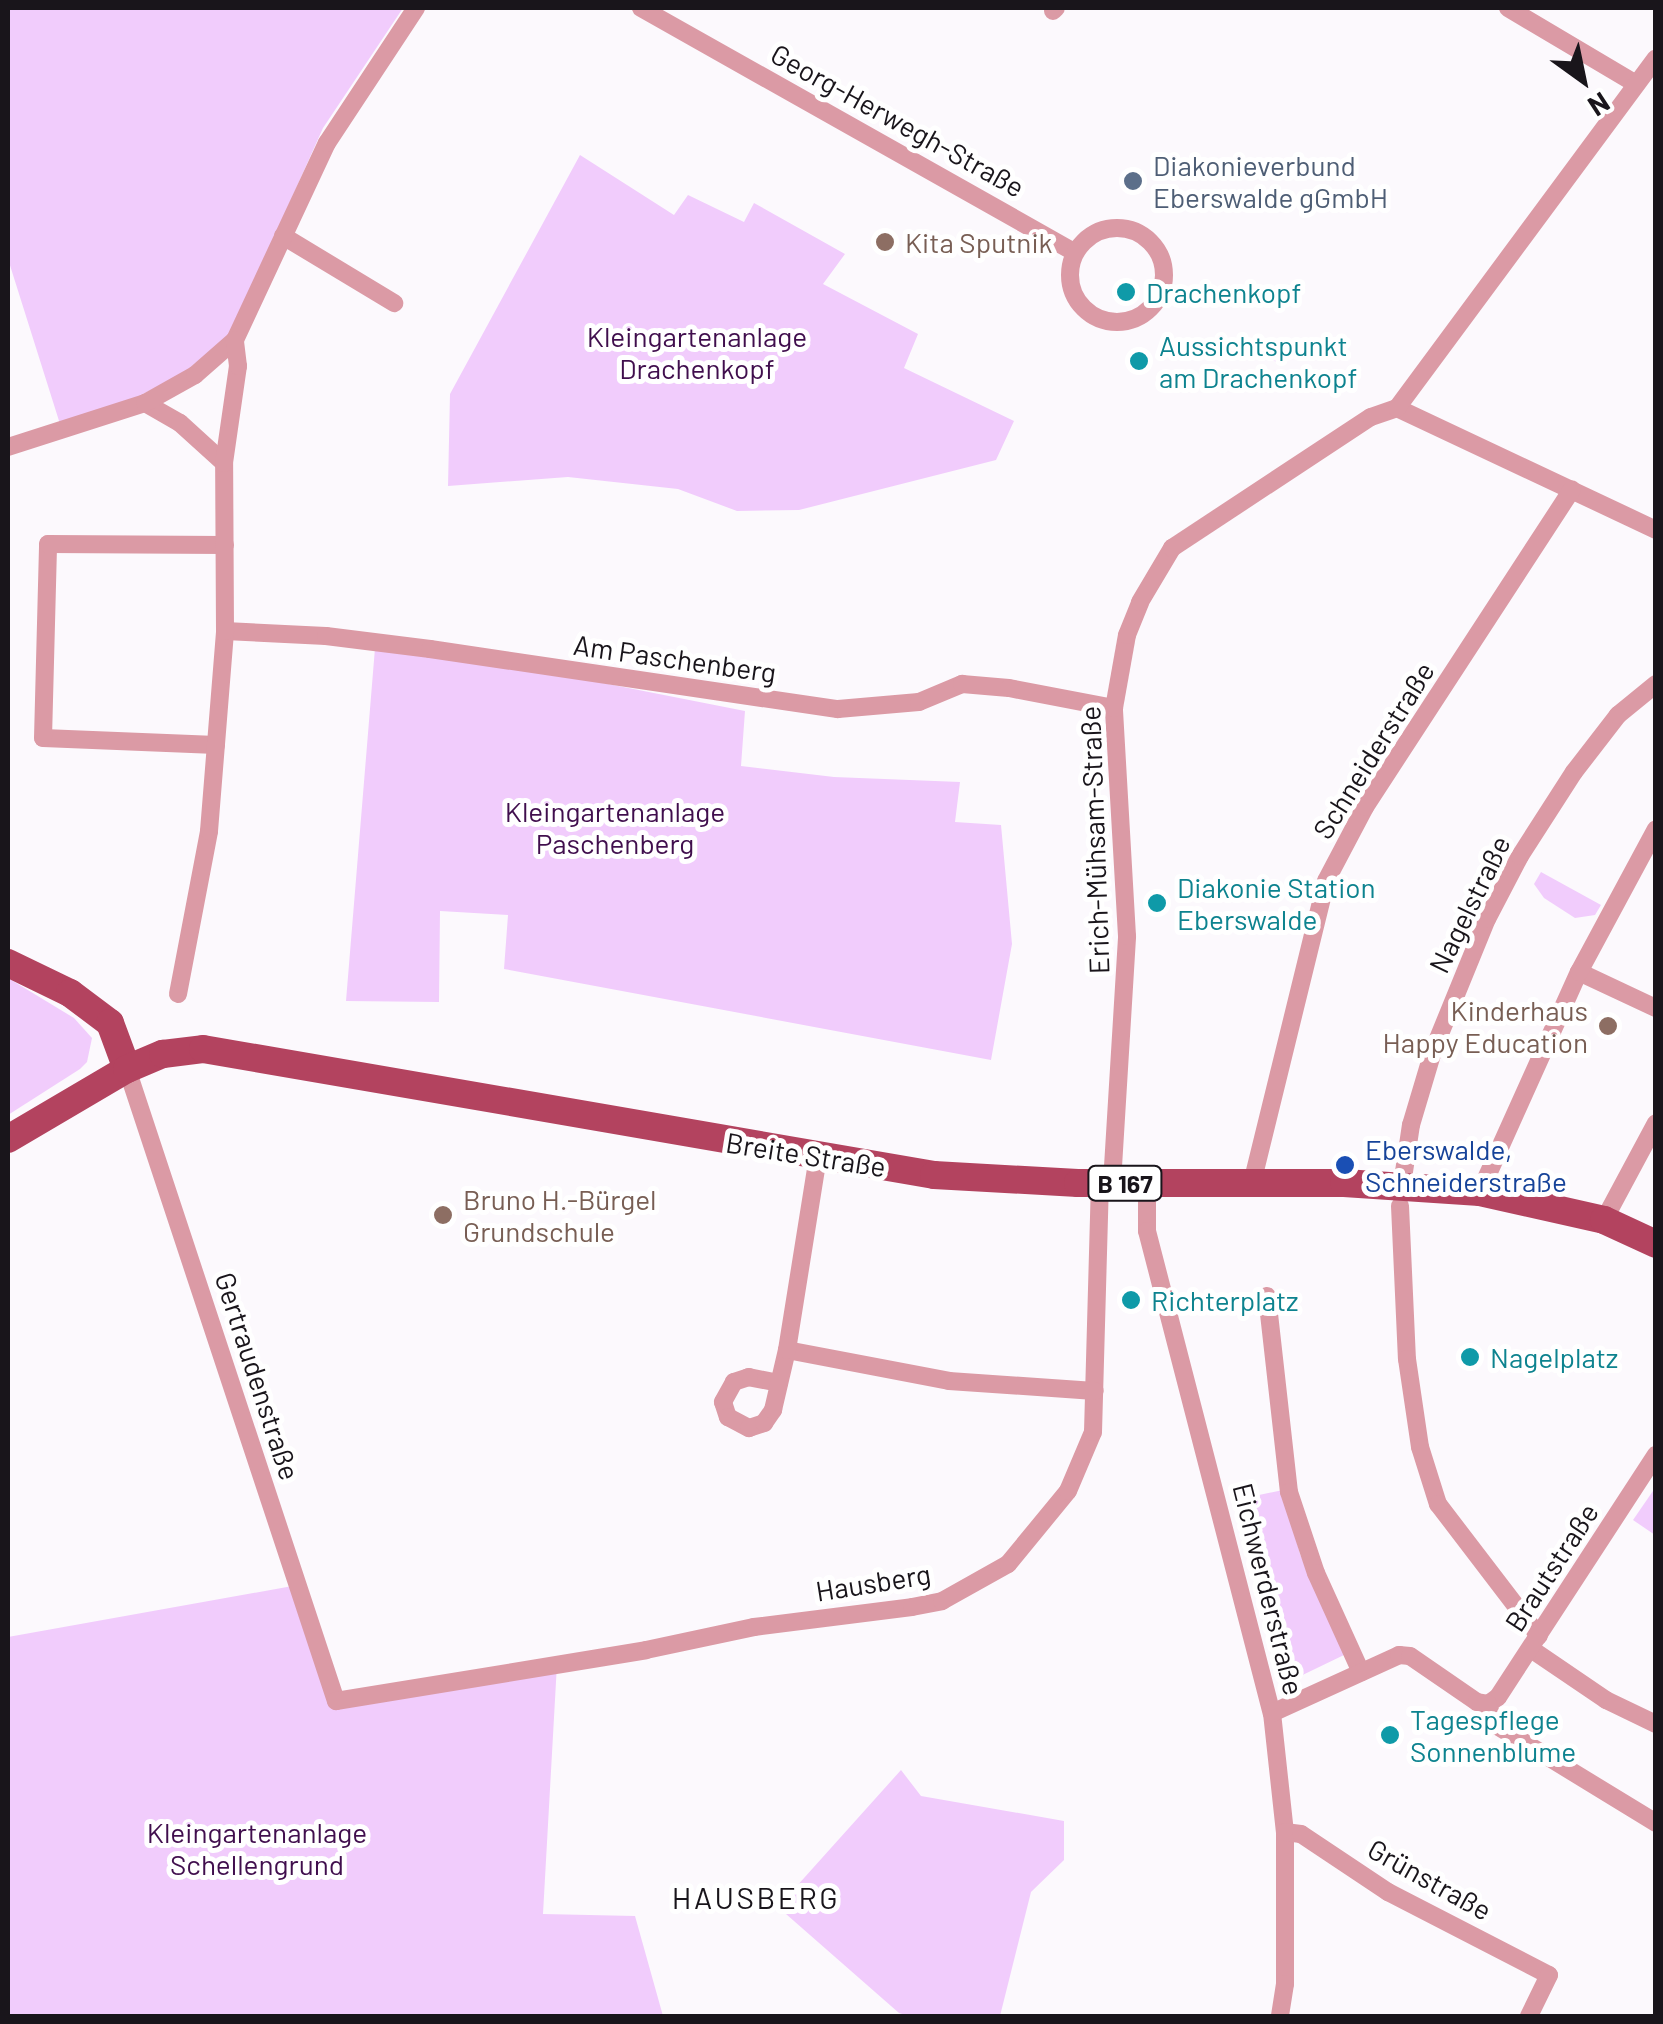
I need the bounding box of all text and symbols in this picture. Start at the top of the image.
north arrow [1533,30,1633,130]
street label: Georg-Herwegh-Straße [765,36,1031,204]
text: N [1582,86,1616,124]
place label: Diakonieverbund Eberswalde gGmbH [1153,148,1388,214]
marker: Diakonieverbund Eberswalde gGmbH [1122,170,1144,192]
place label: Kita Sputnik [905,225,1053,259]
marker: Kita Sputnik [874,231,896,253]
place label: Drachenkopf [1146,275,1301,309]
marker: Drachenkopf [1115,281,1137,303]
park label: Kleingartenanlage Drachenkopf [587,319,807,385]
place label: Aussichtspunkt am Drachenkopf [1159,328,1357,394]
marker: Aussichtspunkt am Drachenkopf [1128,350,1150,372]
street label: Am Paschenberg [571,627,779,689]
street label: Schneiderstraße [1305,655,1441,845]
street label: Erich-Mühsam-Straße [1073,705,1115,975]
park label: Kleingartenanlage Paschenberg [505,794,725,860]
street label: Nagelstraße [1421,830,1517,978]
place label: Diakonie Station Eberswalde [1177,870,1376,936]
marker: Diakonie Station Eberswalde [1146,892,1168,914]
place label: Kinderhaus Happy Education [1383,993,1588,1059]
marker: Kinderhaus Happy Education [1597,1015,1619,1037]
street label: Breite Straße [724,1125,888,1183]
place label: Eberswalde, Schneiderstraße [1365,1132,1567,1198]
marker: Eberswalde, Schneiderstraße [1334,1154,1356,1176]
road number: B 167 [1085,1163,1165,1203]
place label: Bruno H.-Bürgel Grundschule [463,1182,657,1248]
marker: Bruno H.-Bürgel Grundschule [432,1204,454,1226]
street label: Gertraudenstraße [209,1268,307,1484]
place label: Richterplatz [1151,1283,1299,1317]
marker: Richterplatz [1120,1289,1142,1311]
place label: Nagelplatz [1490,1340,1618,1374]
marker: Nagelplatz [1459,1346,1481,1368]
street label: Eichwerderstraße [1226,1480,1312,1698]
street label: Brautstraße [1497,1497,1605,1637]
street label: Hausberg [813,1556,933,1608]
place label: Tagespflege Sonnenblume [1410,1702,1576,1768]
marker: Tagespflege Sonnenblume [1379,1724,1401,1746]
park label: Kleingartenanlage Schellengrund [147,1815,367,1881]
street label: Grünstraße [1362,1831,1498,1927]
district label: HAUSBERG [672,1879,840,1915]

